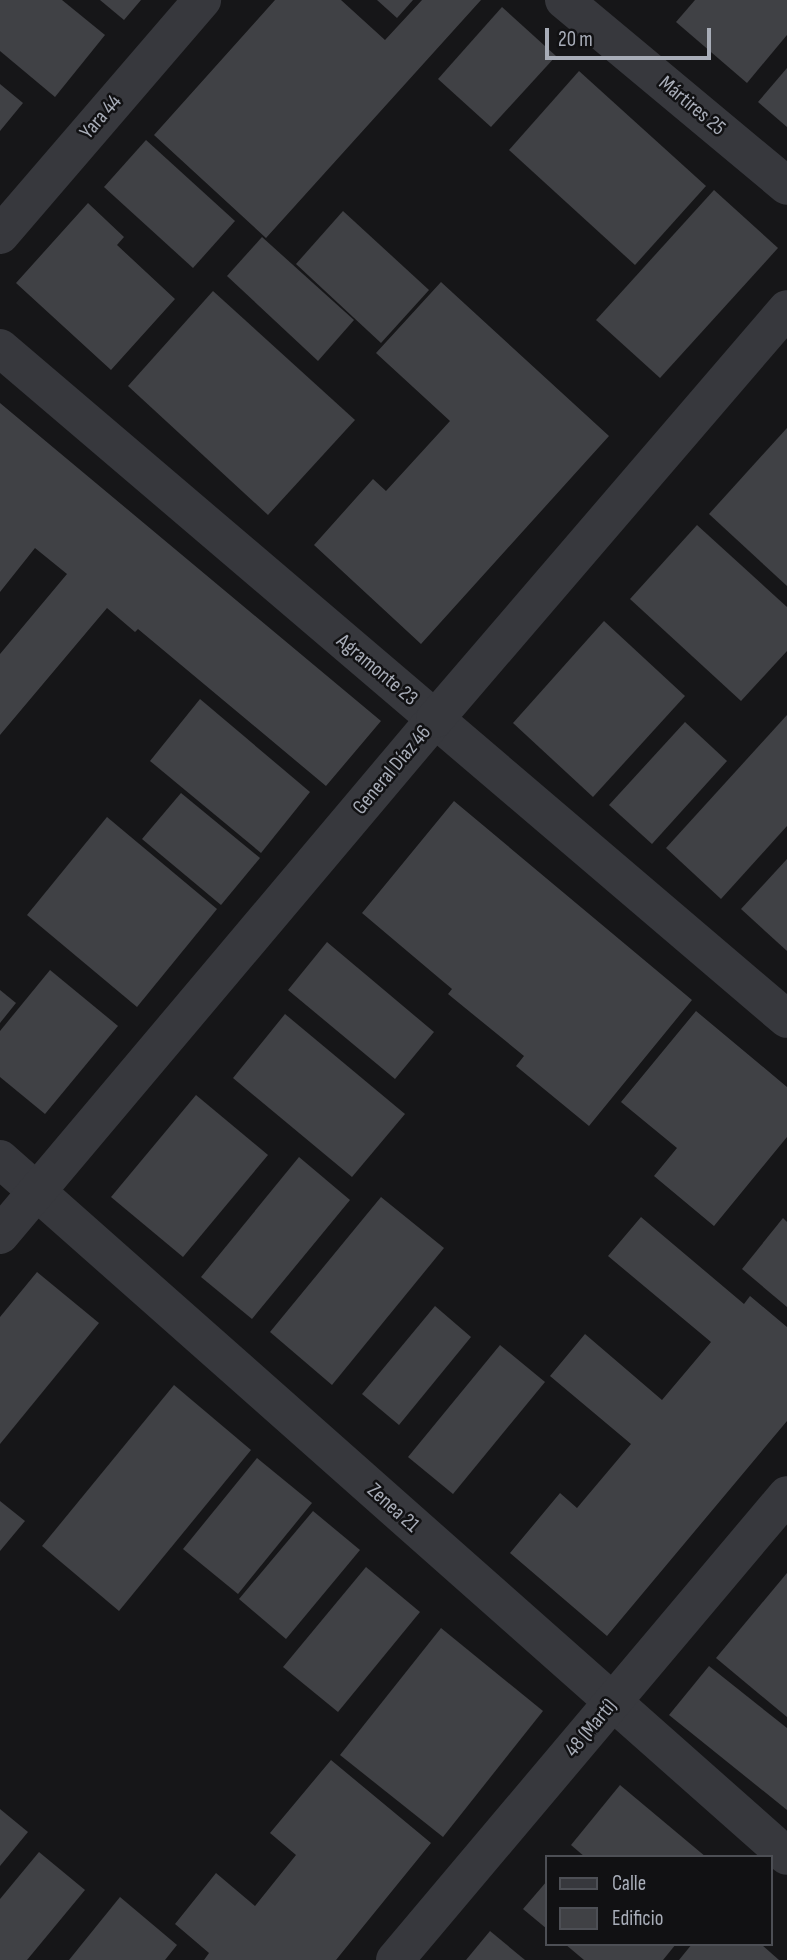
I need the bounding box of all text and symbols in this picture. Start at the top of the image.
scale bar [549,14,715,58]
text: 20 m [558,27,593,52]
street label: Mártires 25 [654,71,730,141]
street label: Yara 44 [75,90,127,144]
street label: Agramonte 23 [331,629,423,711]
street label: General Díaz 46 [347,720,437,820]
street label: Zenea 21 [362,1478,424,1538]
street label: 48 (Martí) [560,1694,622,1762]
legend [546,1855,773,1946]
text: Calle [612,1871,646,1896]
text: Edificio [612,1906,663,1931]

